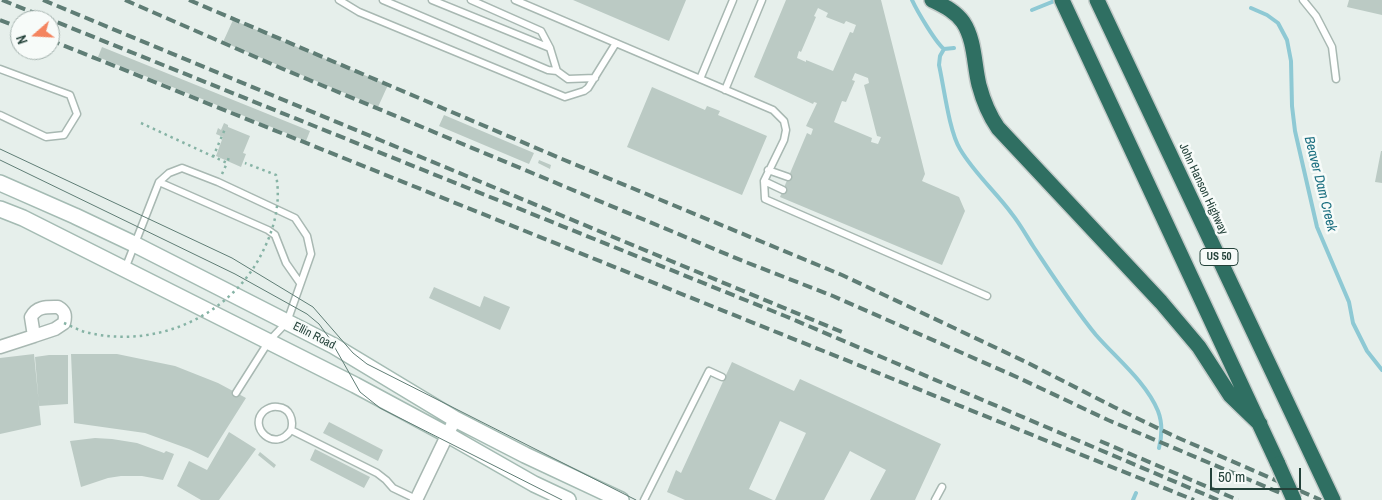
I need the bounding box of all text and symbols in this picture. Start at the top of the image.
north arrow [10,10,60,60]
text: N [12,33,32,46]
water label: Beaver Dam Creek [1300,135,1340,233]
street label: John Hanson Highway [1176,141,1230,237]
road number: US 50 [1200,248,1238,266]
street label: Ellin Road [291,319,337,353]
scale bar [1212,458,1303,490]
text: 50 m [1218,466,1245,487]

